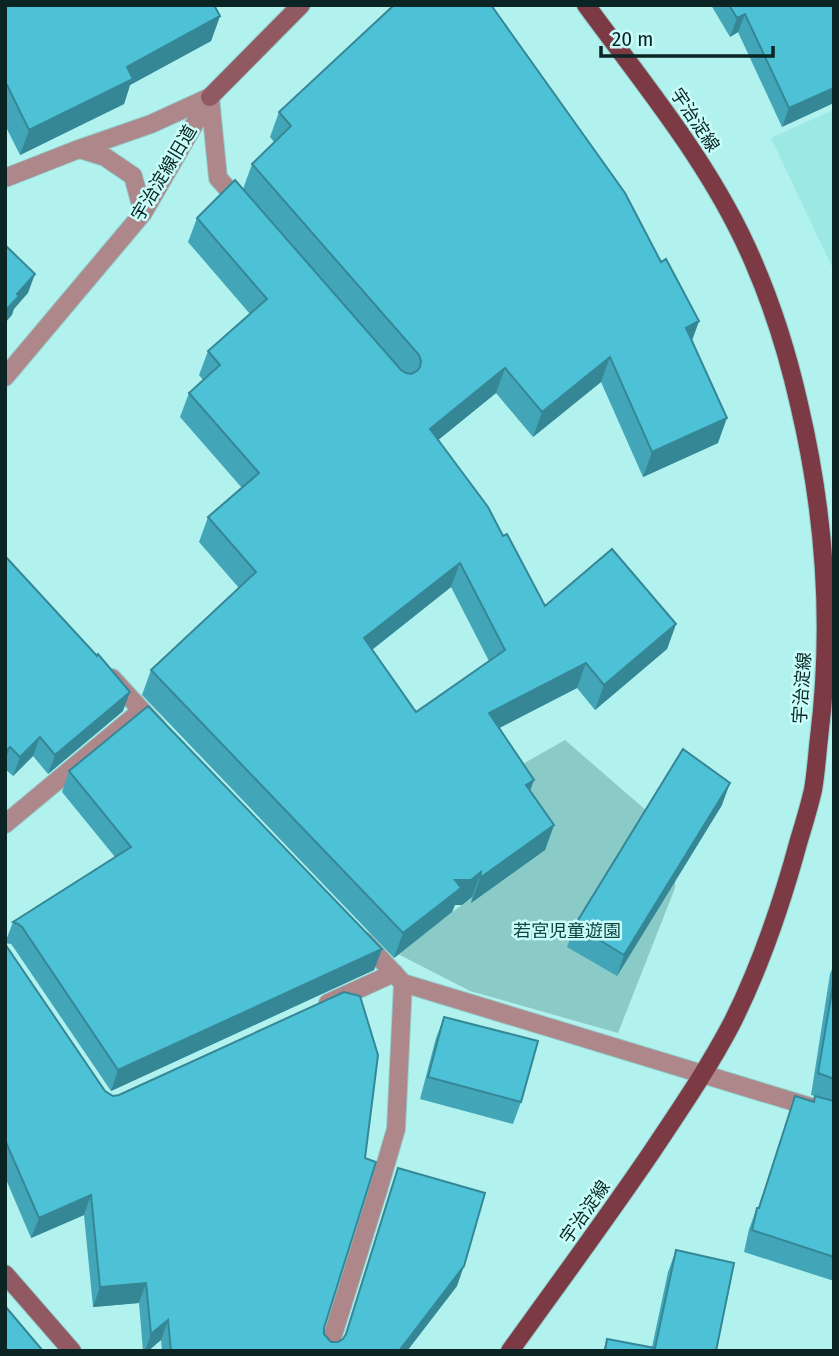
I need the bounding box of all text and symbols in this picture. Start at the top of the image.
scale bar [601,14,772,58]
text: 20 m [612,26,653,52]
street label: 宇治淀線 [666,84,724,156]
street label: 宇治淀線旧道 [127,121,201,225]
street label: 宇治淀線 [789,651,815,725]
park label: 若宮児童遊園 [513,920,621,942]
street label: 宇治淀線 [555,1176,615,1248]

